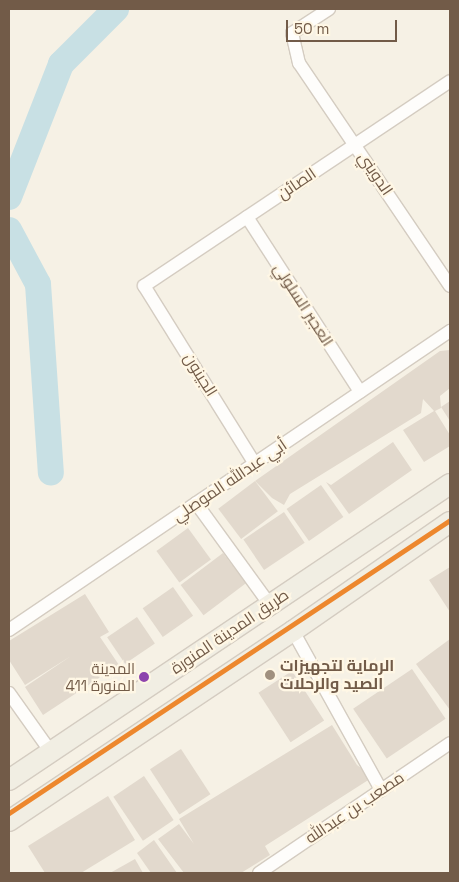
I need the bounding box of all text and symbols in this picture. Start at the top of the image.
scale bar [289,10,400,42]
text: 50 m [294,19,329,38]
street label: الدويني [354,149,396,199]
street label: الصائن [274,164,320,204]
street label: العجير السلولي [269,260,337,350]
street label: الجينون [179,350,221,400]
street label: أبي عبدالله الموصلي [169,436,291,526]
street label: طريق المدينة المنورة [167,585,293,679]
place label: الرماية لتجهيزات الصيد والرحلات [280,656,394,694]
place label: المدينة المنورة 411 [66,659,135,694]
marker: الرماية لتجهيزات الصيد والرحلات [264,669,276,681]
marker: المدينة المنورة 411 [139,672,149,682]
street label: مصعب بن عبدالله [302,768,408,848]

